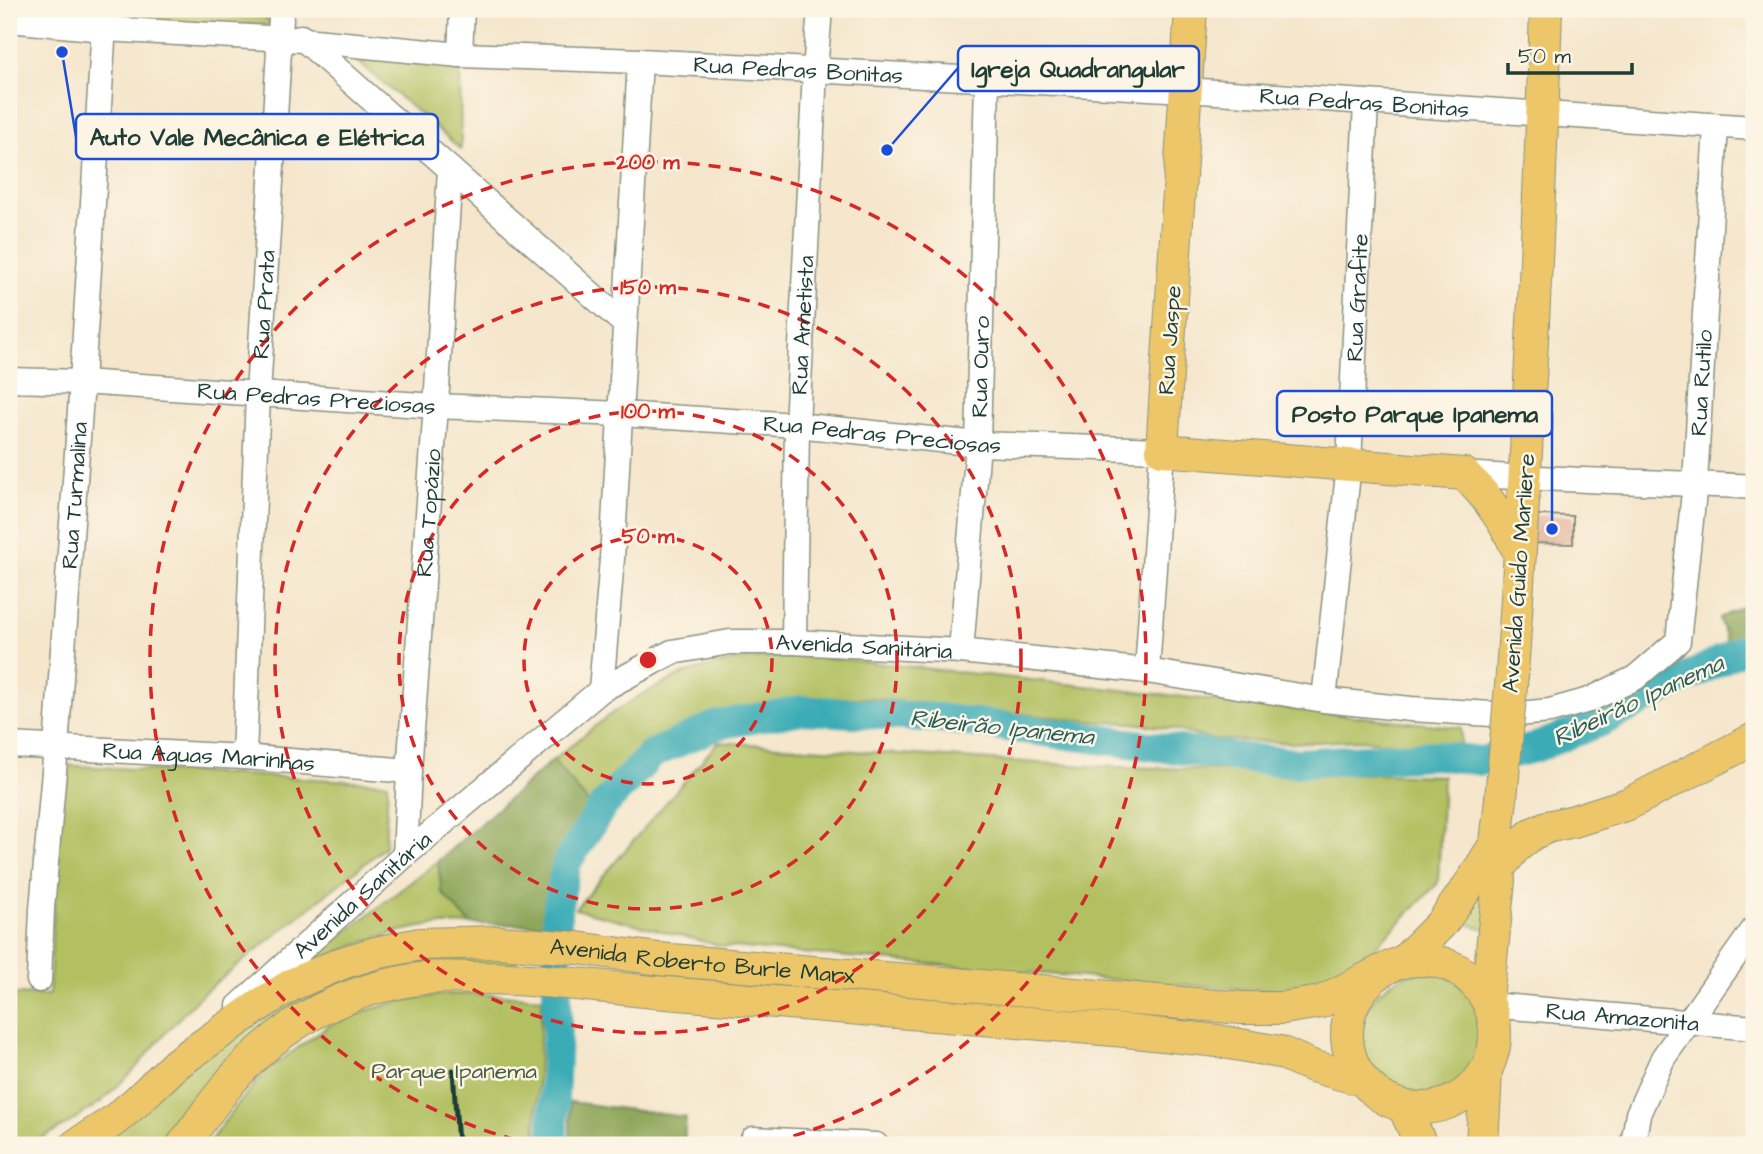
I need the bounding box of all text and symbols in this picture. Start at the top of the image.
scale bar [1508,32,1632,76]
text: 50 m [1518,42,1572,71]
callout: Igreja Quadrangular [958,46,1199,91]
street label: Rua Pedras Bonitas [692,49,904,92]
text: Igreja Quadrangular [971,53,1185,88]
street label: Rua Pedras Bonitas [1258,80,1470,126]
callout: Auto Vale Mecânica e Elétrica [76,114,438,159]
text: Auto Vale Mecânica e Elétrica [90,121,425,155]
text: 200 m [615,148,680,177]
street label: Rua Grafite [1339,233,1377,362]
street label: Rua Prata [245,249,284,360]
street label: Rua Ametista [784,254,823,396]
text: 150 m [620,273,676,302]
street label: Rua Jaspe [1150,284,1190,396]
street label: Rua Ouro [964,315,998,418]
street label: Rua Rutilo [1683,329,1721,437]
street label: Rua Pedras Preciosas [196,375,437,423]
callout: Posto Parque Ipanema [1277,391,1552,436]
text: 100 m [621,397,676,426]
text: Posto Parque Ipanema [1292,398,1539,432]
street label: Rua Pedras Preciosas [762,408,1001,462]
street label: Rua Turmalina [54,420,96,570]
street label: Rua Topázio [408,447,450,578]
street label: Avenida Guido Marliere [1495,452,1543,694]
text: 50 m [622,522,675,551]
street label: Avenida Sanitária [775,627,953,668]
water label: Ribeirão Ipanema [1548,646,1731,755]
centre of rings [636,648,660,672]
water label: Ribeirão Ipanema [908,701,1097,755]
street label: Rua Águas Marinhas [102,735,316,780]
street label: Avenida Sanitária [286,824,439,966]
street label: Avenida Roberto Burle Marx [549,931,856,992]
street label: Rua Amazonita [1544,995,1701,1040]
park label: Parque Ipanema [371,1055,537,1087]

